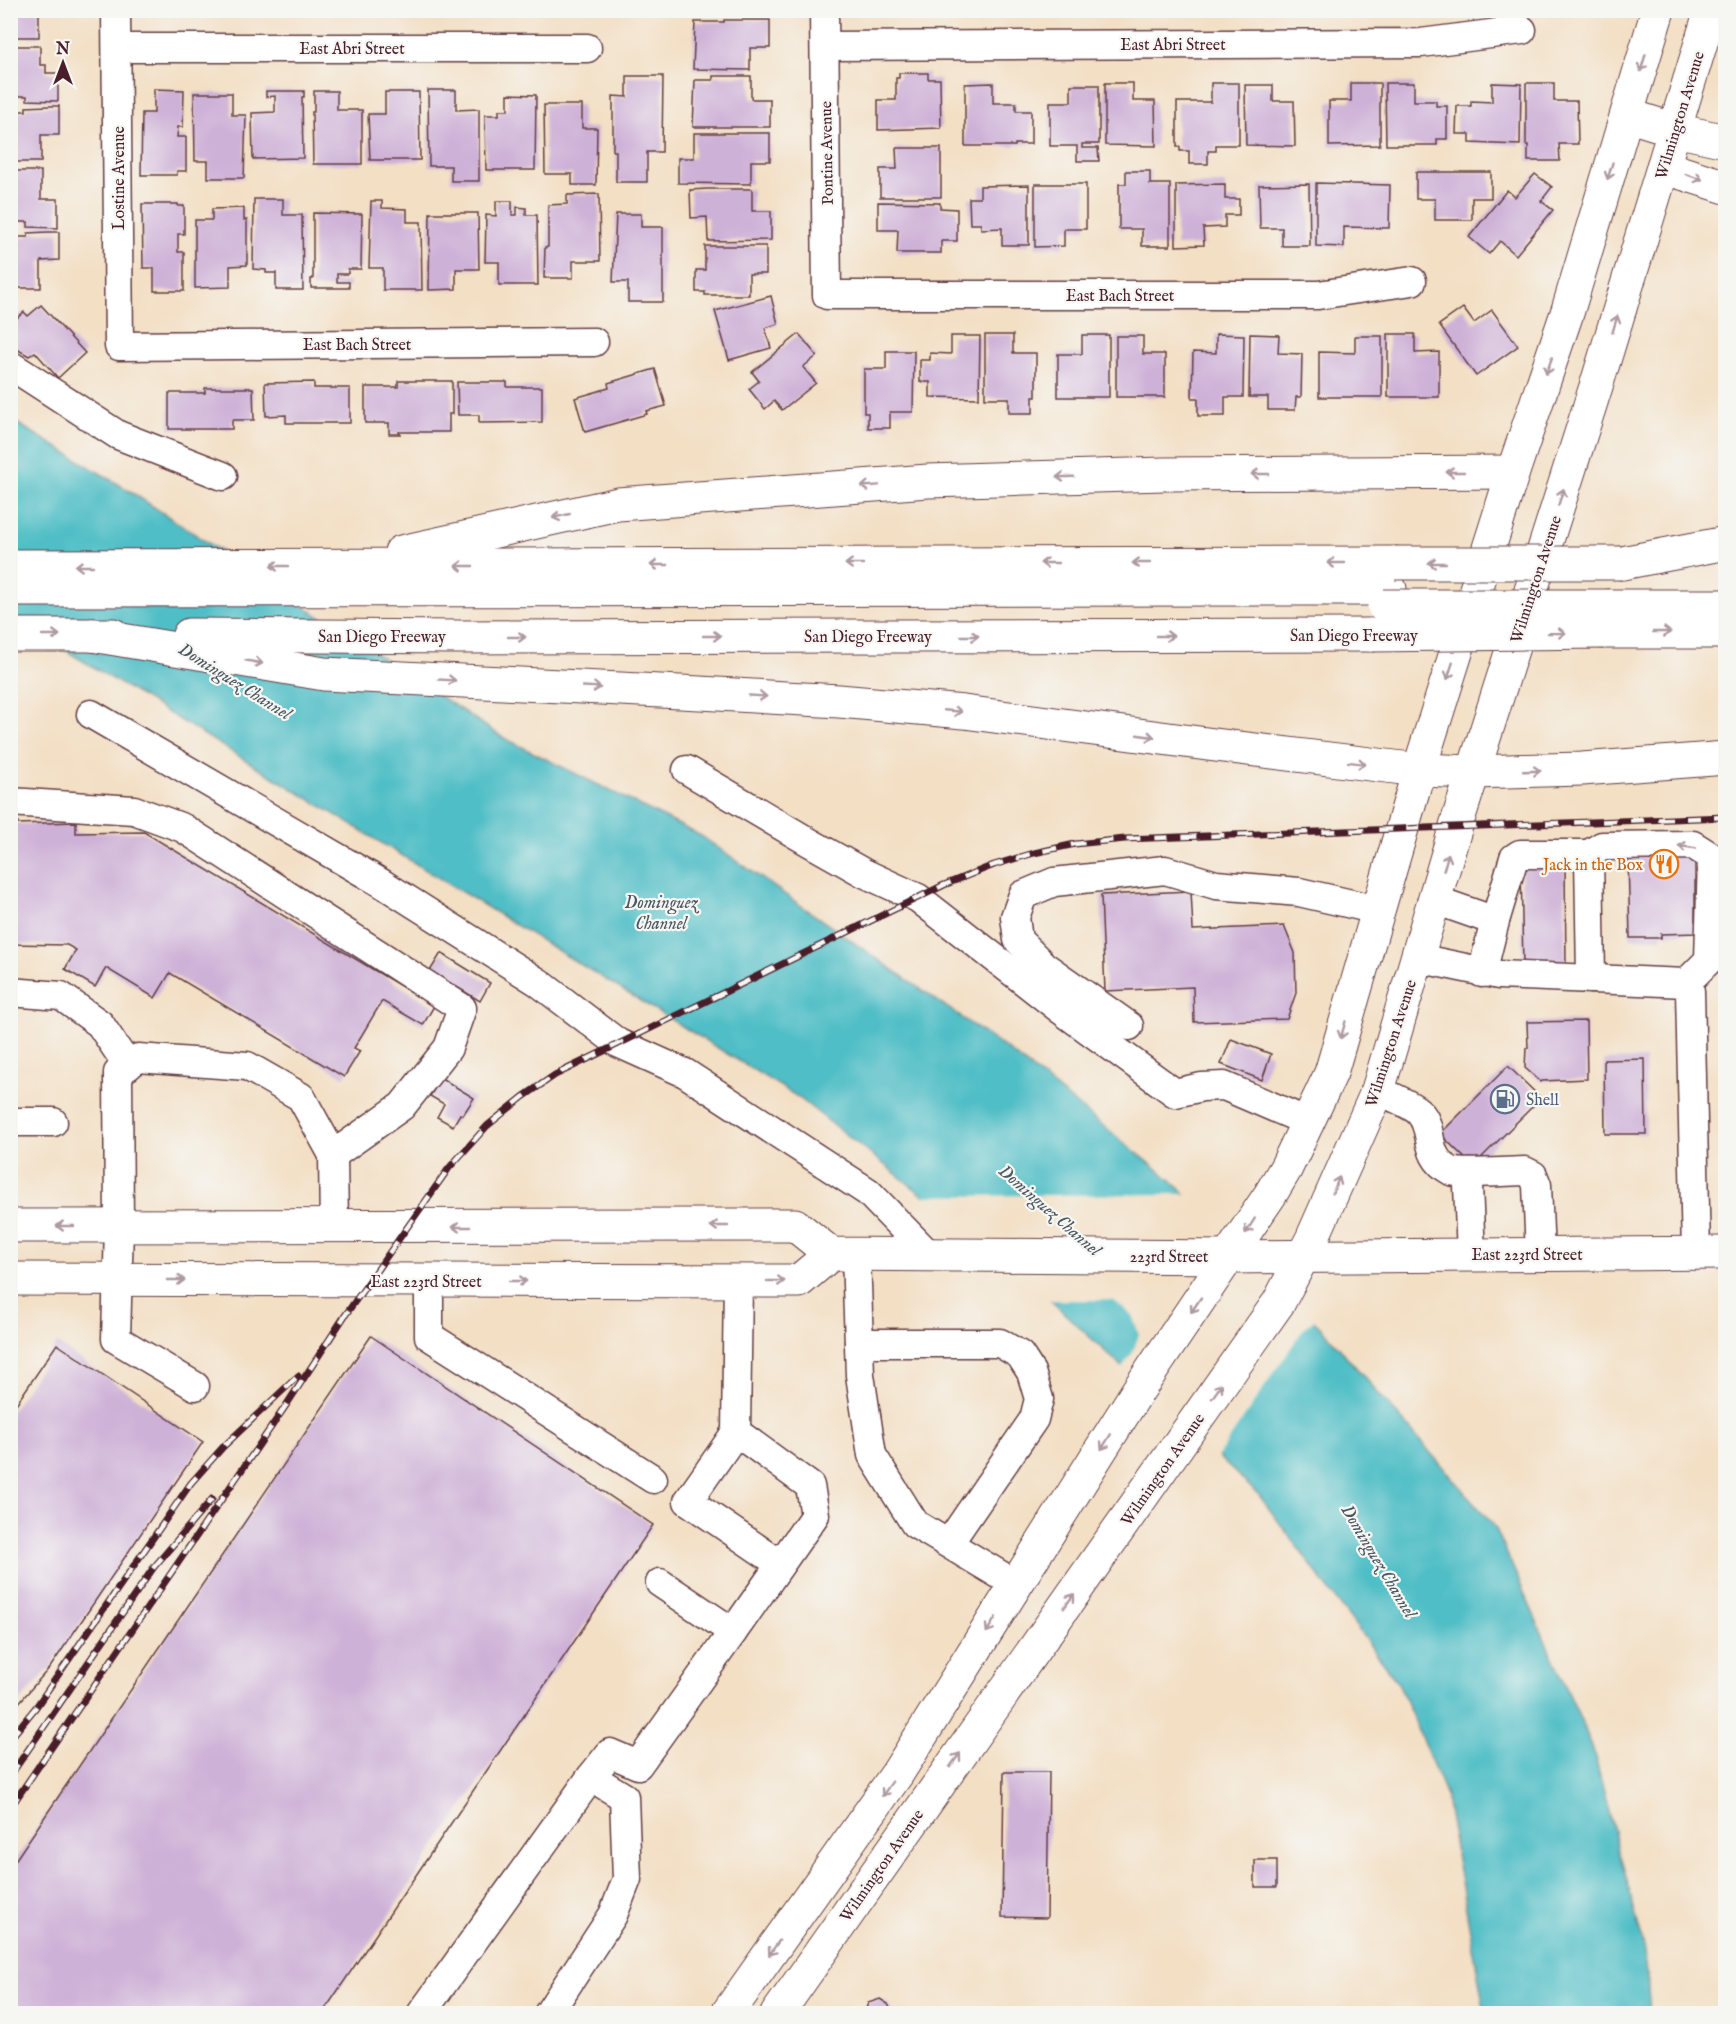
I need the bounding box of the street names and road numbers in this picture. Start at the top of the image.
street label: East Abri Street [1120,36,1226,56]
street label: East Abri Street [299,40,405,60]
street label: Wilmington Avenue [1652,49,1710,182]
street label: Pontine Avenue [817,101,839,205]
street label: Lostine Avenue [110,126,130,230]
street label: East Bach Street [1066,287,1175,307]
street label: East Bach Street [303,336,412,356]
street label: Wilmington Avenue [1507,513,1567,646]
street label: San Diego Freeway [1290,627,1418,647]
street label: San Diego Freeway [318,628,446,648]
street label: San Diego Freeway [804,628,932,648]
street label: Wilmington Avenue [1362,977,1422,1110]
street label: East 223rd Street [1471,1246,1583,1266]
street label: 223rd Street [1130,1248,1209,1268]
street label: East 223rd Street [370,1273,482,1293]
street label: Wilmington Avenue [1117,1410,1210,1530]
street label: Wilmington Avenue [836,1806,929,1926]

